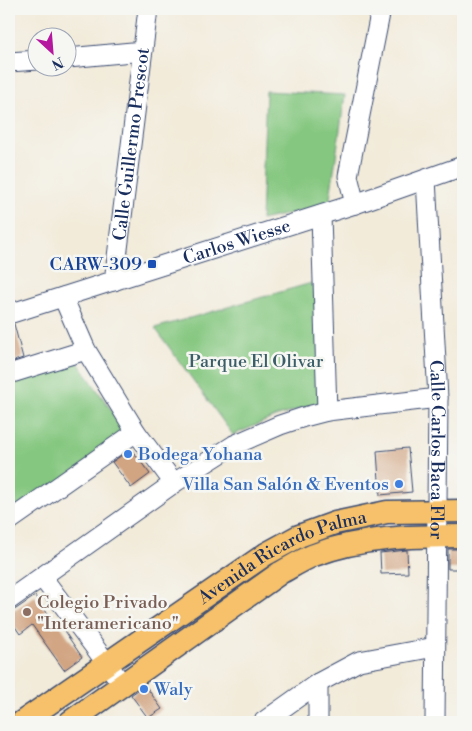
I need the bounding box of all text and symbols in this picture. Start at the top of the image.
north arrow [28,28,78,78]
street label: Calle Guillermo Prescot [108,46,155,242]
text: N [48,52,66,73]
street label: Carlos Wiesse [180,214,294,270]
place label: CARW-309 [50,253,142,276]
marker: CARW-309 [146,258,158,270]
park label: Parque El Olivar [189,350,324,373]
street label: Calle Carlos Baca Flor [424,359,449,540]
place label: Bodega Yohana [137,443,263,466]
marker: Bodega Yohana [122,448,134,460]
place label: Villa San Salón & Eventos [181,473,389,496]
marker: Villa San Salón & Eventos [393,478,405,490]
street label: Avenida Ricardo Palma [193,505,370,610]
place label: Colegio Privado "Interamericano" [37,591,179,635]
marker: Colegio Privado "Interamericano" [21,606,33,618]
place label: Waly [153,678,193,701]
marker: Waly [138,683,150,695]

